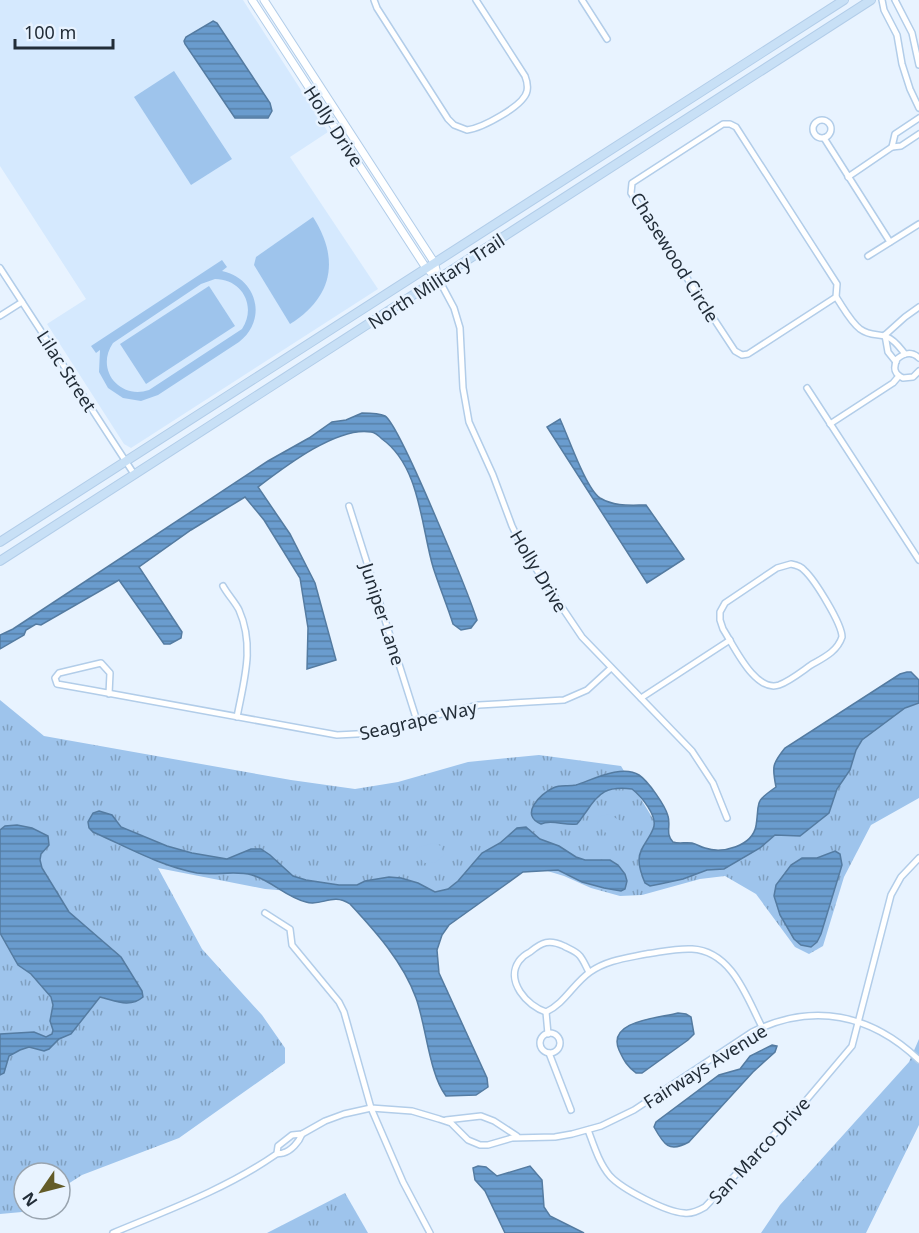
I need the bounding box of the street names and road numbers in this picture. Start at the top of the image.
street label: Holly Drive [299,81,369,171]
street label: Chasewood Circle [625,187,725,327]
street label: North Military Trail [363,228,509,334]
street label: Lilac Street [32,326,102,417]
street label: Holly Drive [505,525,573,617]
street label: Juniper Lane [355,558,411,668]
street label: Seagrape Way [357,695,480,745]
street label: Fairways Avenue [639,1018,771,1114]
street label: San Marco Drive [703,1091,815,1209]

